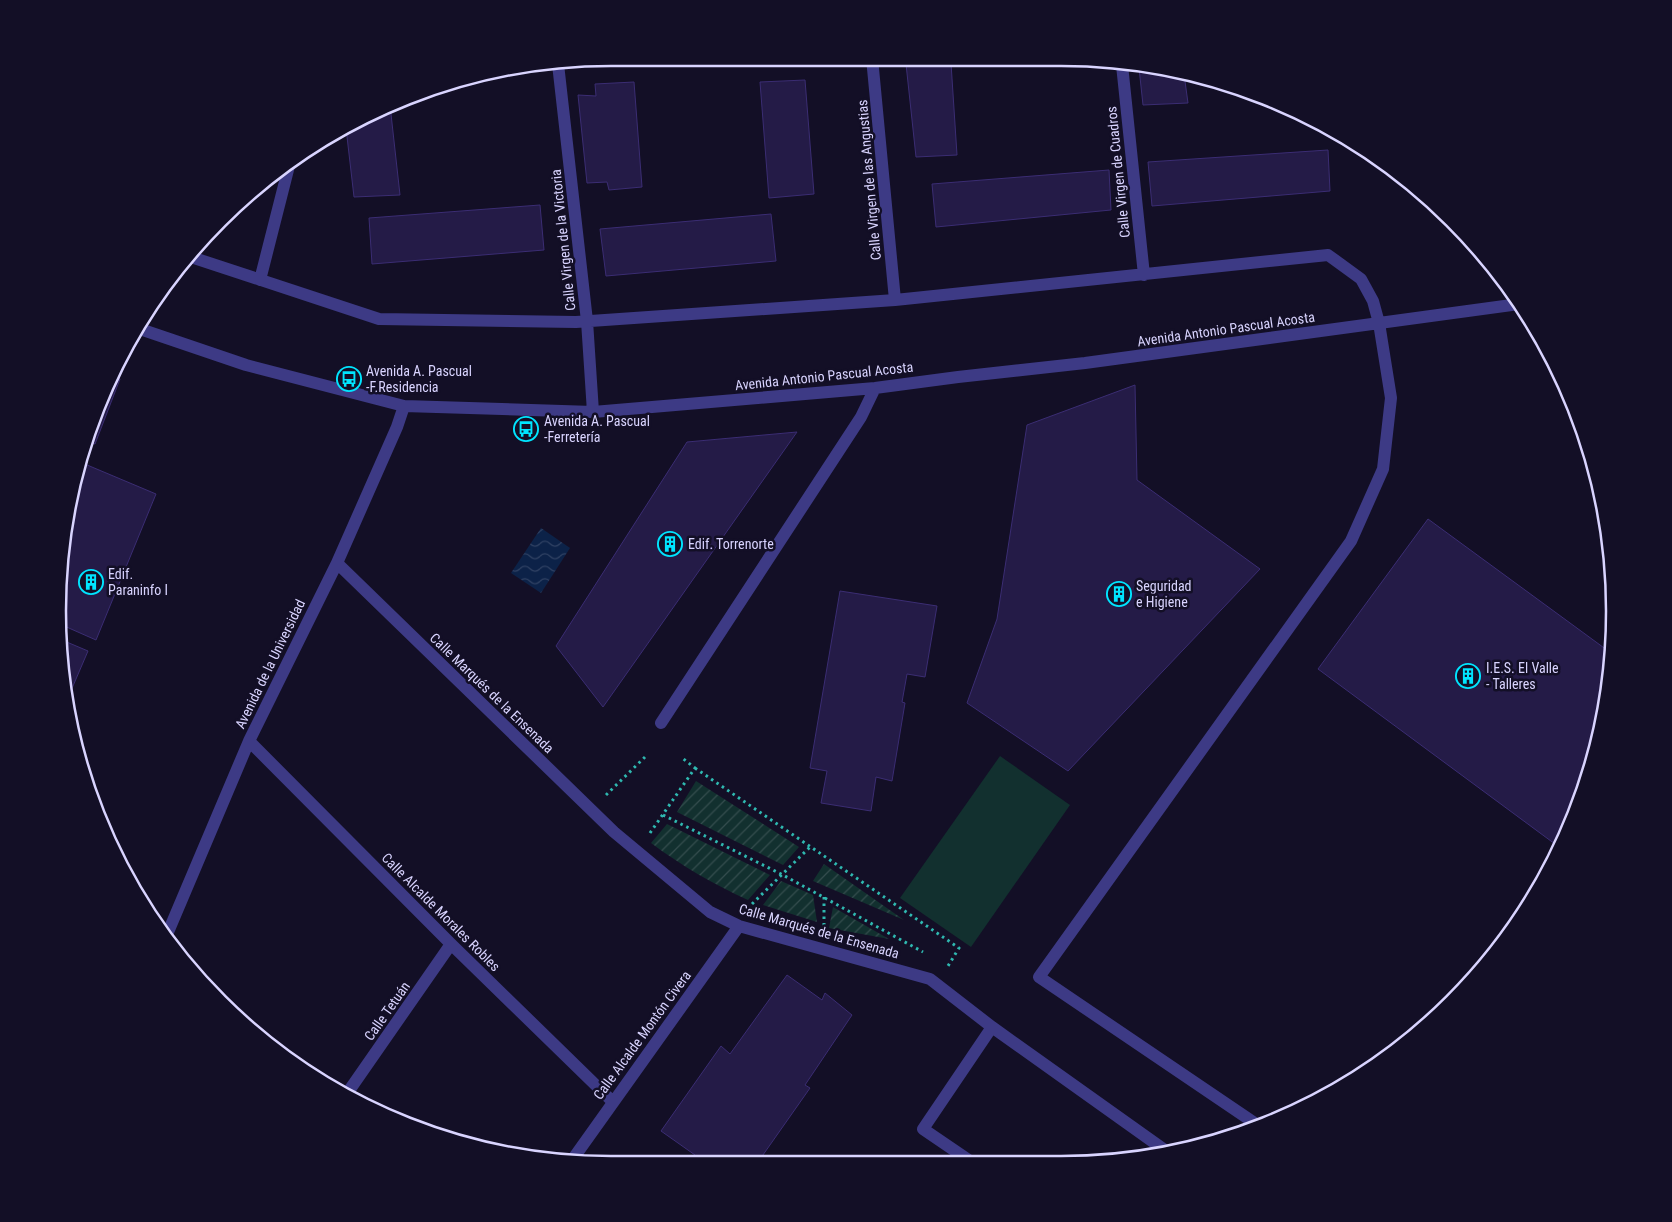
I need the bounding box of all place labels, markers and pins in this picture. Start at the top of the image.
place label: Avenida A. Pascual -F.Residencia [366,363,472,395]
bus stop icon: Avenida A. Pascual -F.Residencia [336,366,362,392]
place label: Avenida A. Pascual -Ferretería [544,413,650,445]
bus stop icon: Avenida A. Pascual -Ferretería [513,416,539,442]
building icon: Edif. Torrenorte [657,531,683,557]
place label: Edif. Torrenorte [688,536,774,552]
place label: Edif. Paraninfo I [108,566,168,598]
building icon: Edif. Paraninfo I [78,569,104,595]
place label: Seguridad e Higiene [1136,578,1192,610]
building icon: Seguridad e Higiene [1106,581,1132,607]
place label: I.E.S. El Valle - Talleres [1486,660,1559,692]
building icon: I.E.S. El Valle - Talleres [1455,663,1481,689]

